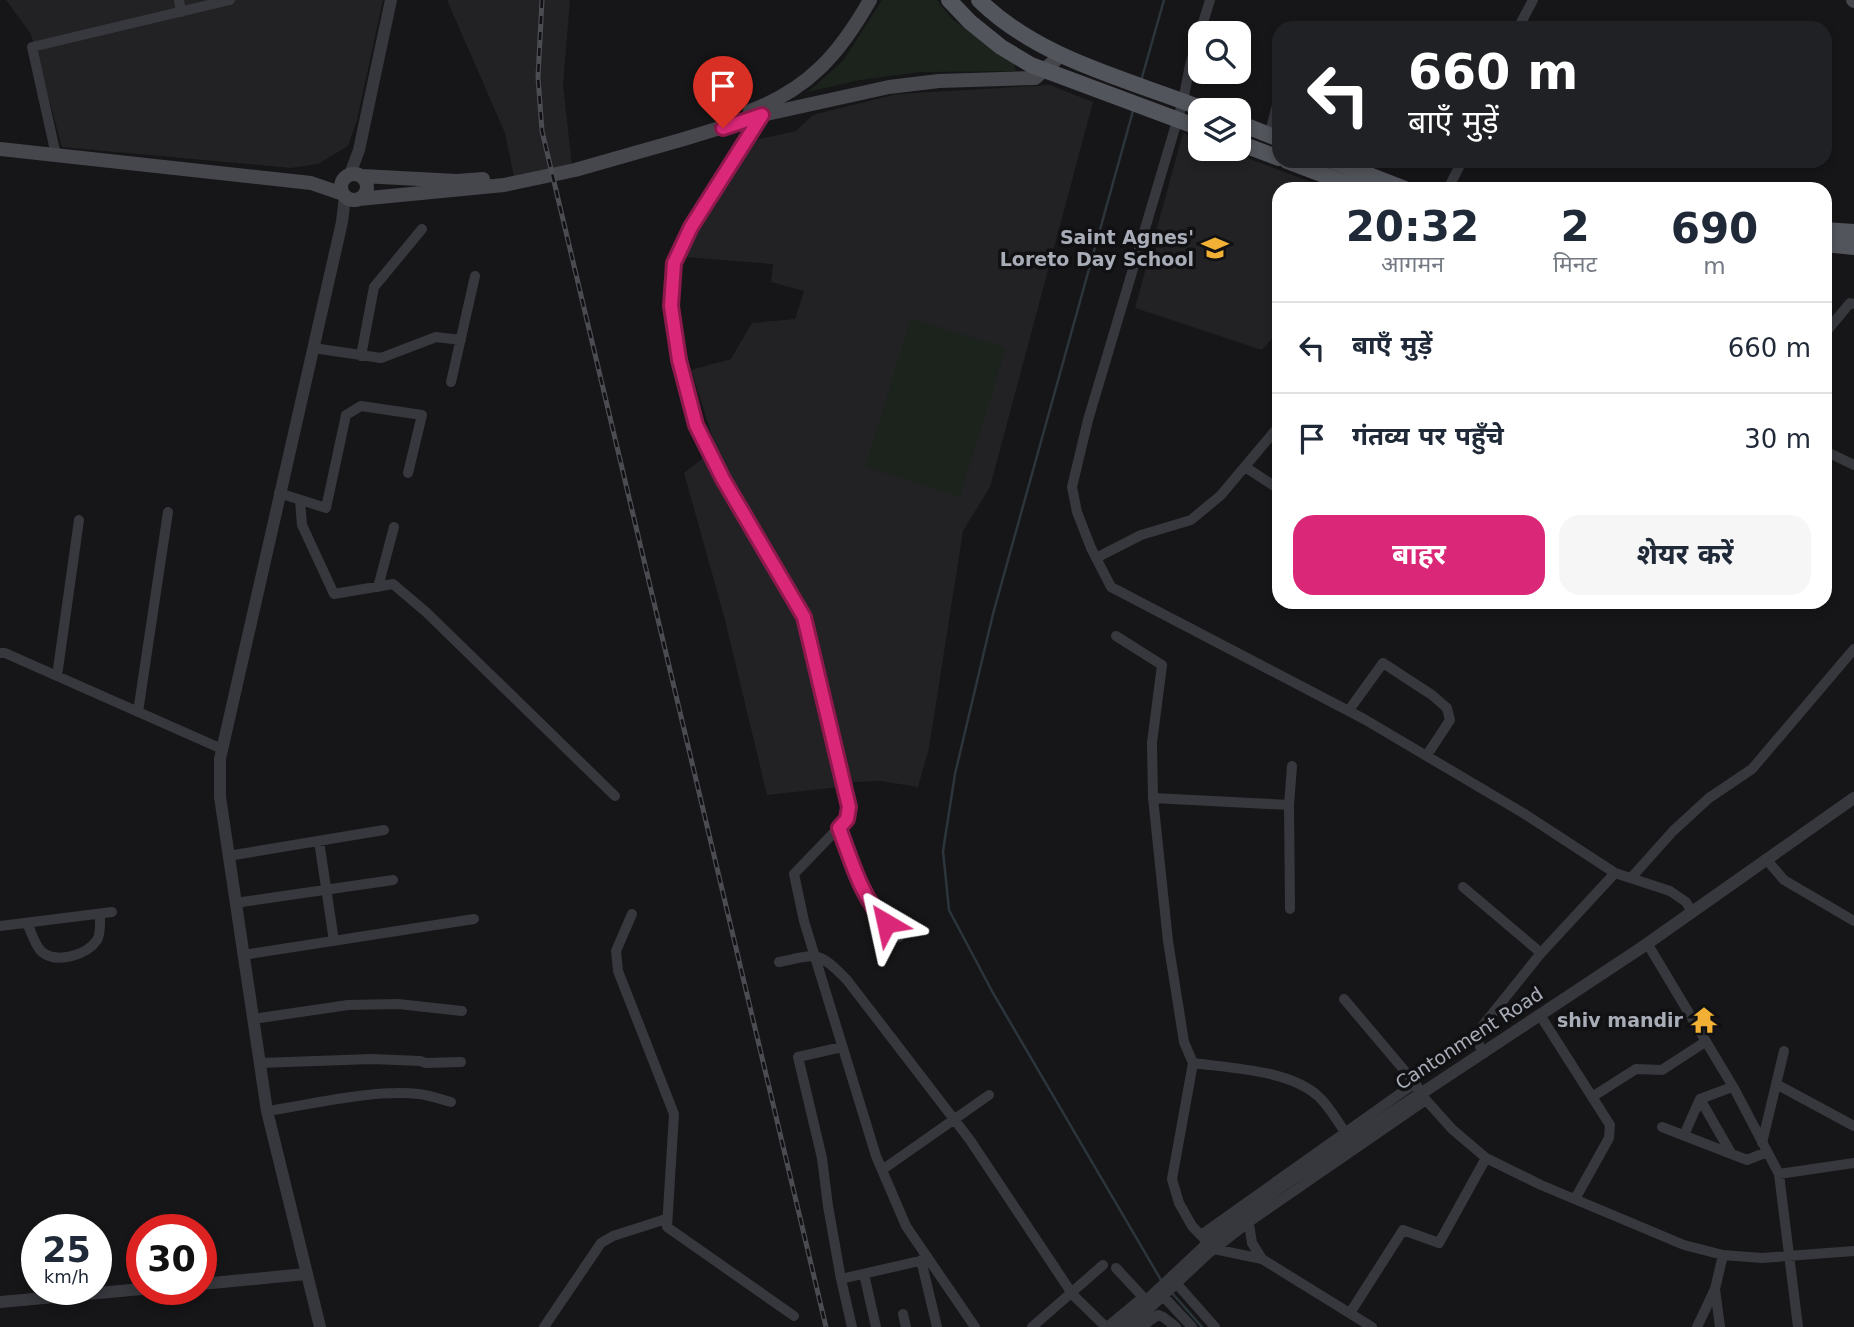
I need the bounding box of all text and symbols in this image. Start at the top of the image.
map controls [1188,21,1251,161]
button: search [1188,21,1251,84]
text: 660 m [1408,44,1578,101]
icon: left [1293,49,1384,140]
pin [693,56,753,128]
icon: arrive [704,67,742,105]
button: layers [1188,98,1251,161]
text: बाएँ मुड़ें [1408,103,1499,141]
text: 20:32 [1346,202,1479,251]
text: 2 [1560,202,1590,251]
text: 690 [1671,204,1758,253]
place label: Saint Agnes' Loreto Day School [1000,226,1194,270]
school or university icon: Saint Agnes' Loreto Day School [1200,233,1230,263]
text: आगमन [1381,251,1444,277]
text: मिनट [1553,251,1597,277]
text: m [1703,253,1726,279]
icon: left [1293,329,1331,367]
text: बाएँ मुड़ें [1352,330,1432,360]
text: 660 m [1728,333,1811,363]
icon: arrive [1293,420,1331,458]
text: गंतव्य पर पहुँचे [1352,421,1504,451]
text: 30 m [1744,424,1811,454]
button: बाहर [1293,515,1545,595]
button: शेयर करें [1559,515,1811,595]
position arrow [849,886,923,960]
street label: Cantonment Road [1391,982,1547,1094]
temple icon: shiv mandir [1689,1005,1719,1035]
place label: shiv mandir [1557,1009,1684,1031]
speed limit sign: 30 [126,1214,217,1305]
text: 25 [42,1230,91,1270]
text: km/h [44,1266,89,1287]

